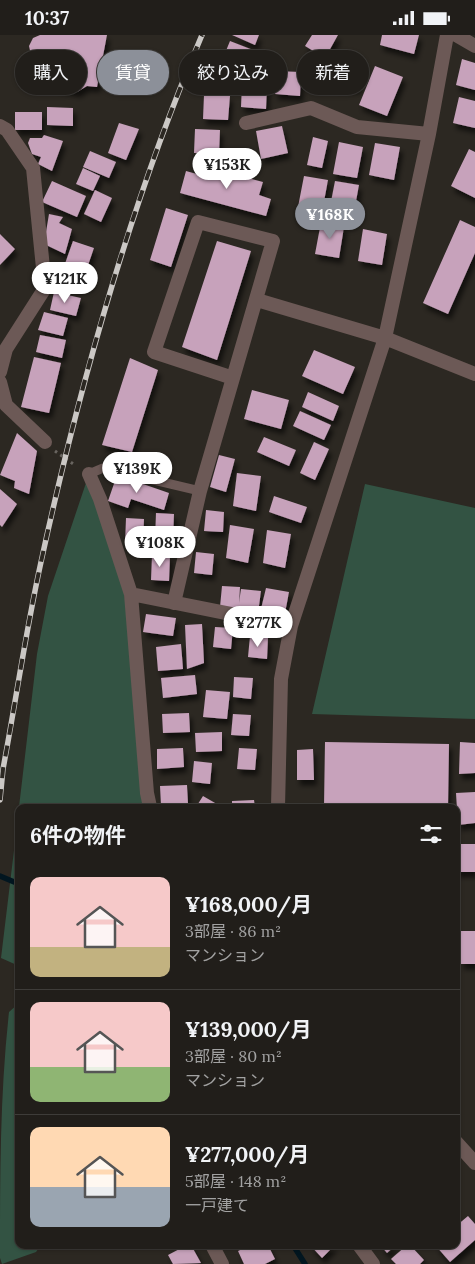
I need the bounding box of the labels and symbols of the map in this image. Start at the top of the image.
pin: ¥153K [192,147,262,190]
pin: ¥168K [295,197,365,240]
pin: ¥121K [30,261,100,304]
pin: ¥139K [102,451,172,494]
pin: ¥108K [125,525,195,568]
pin: ¥277K [223,605,293,648]

